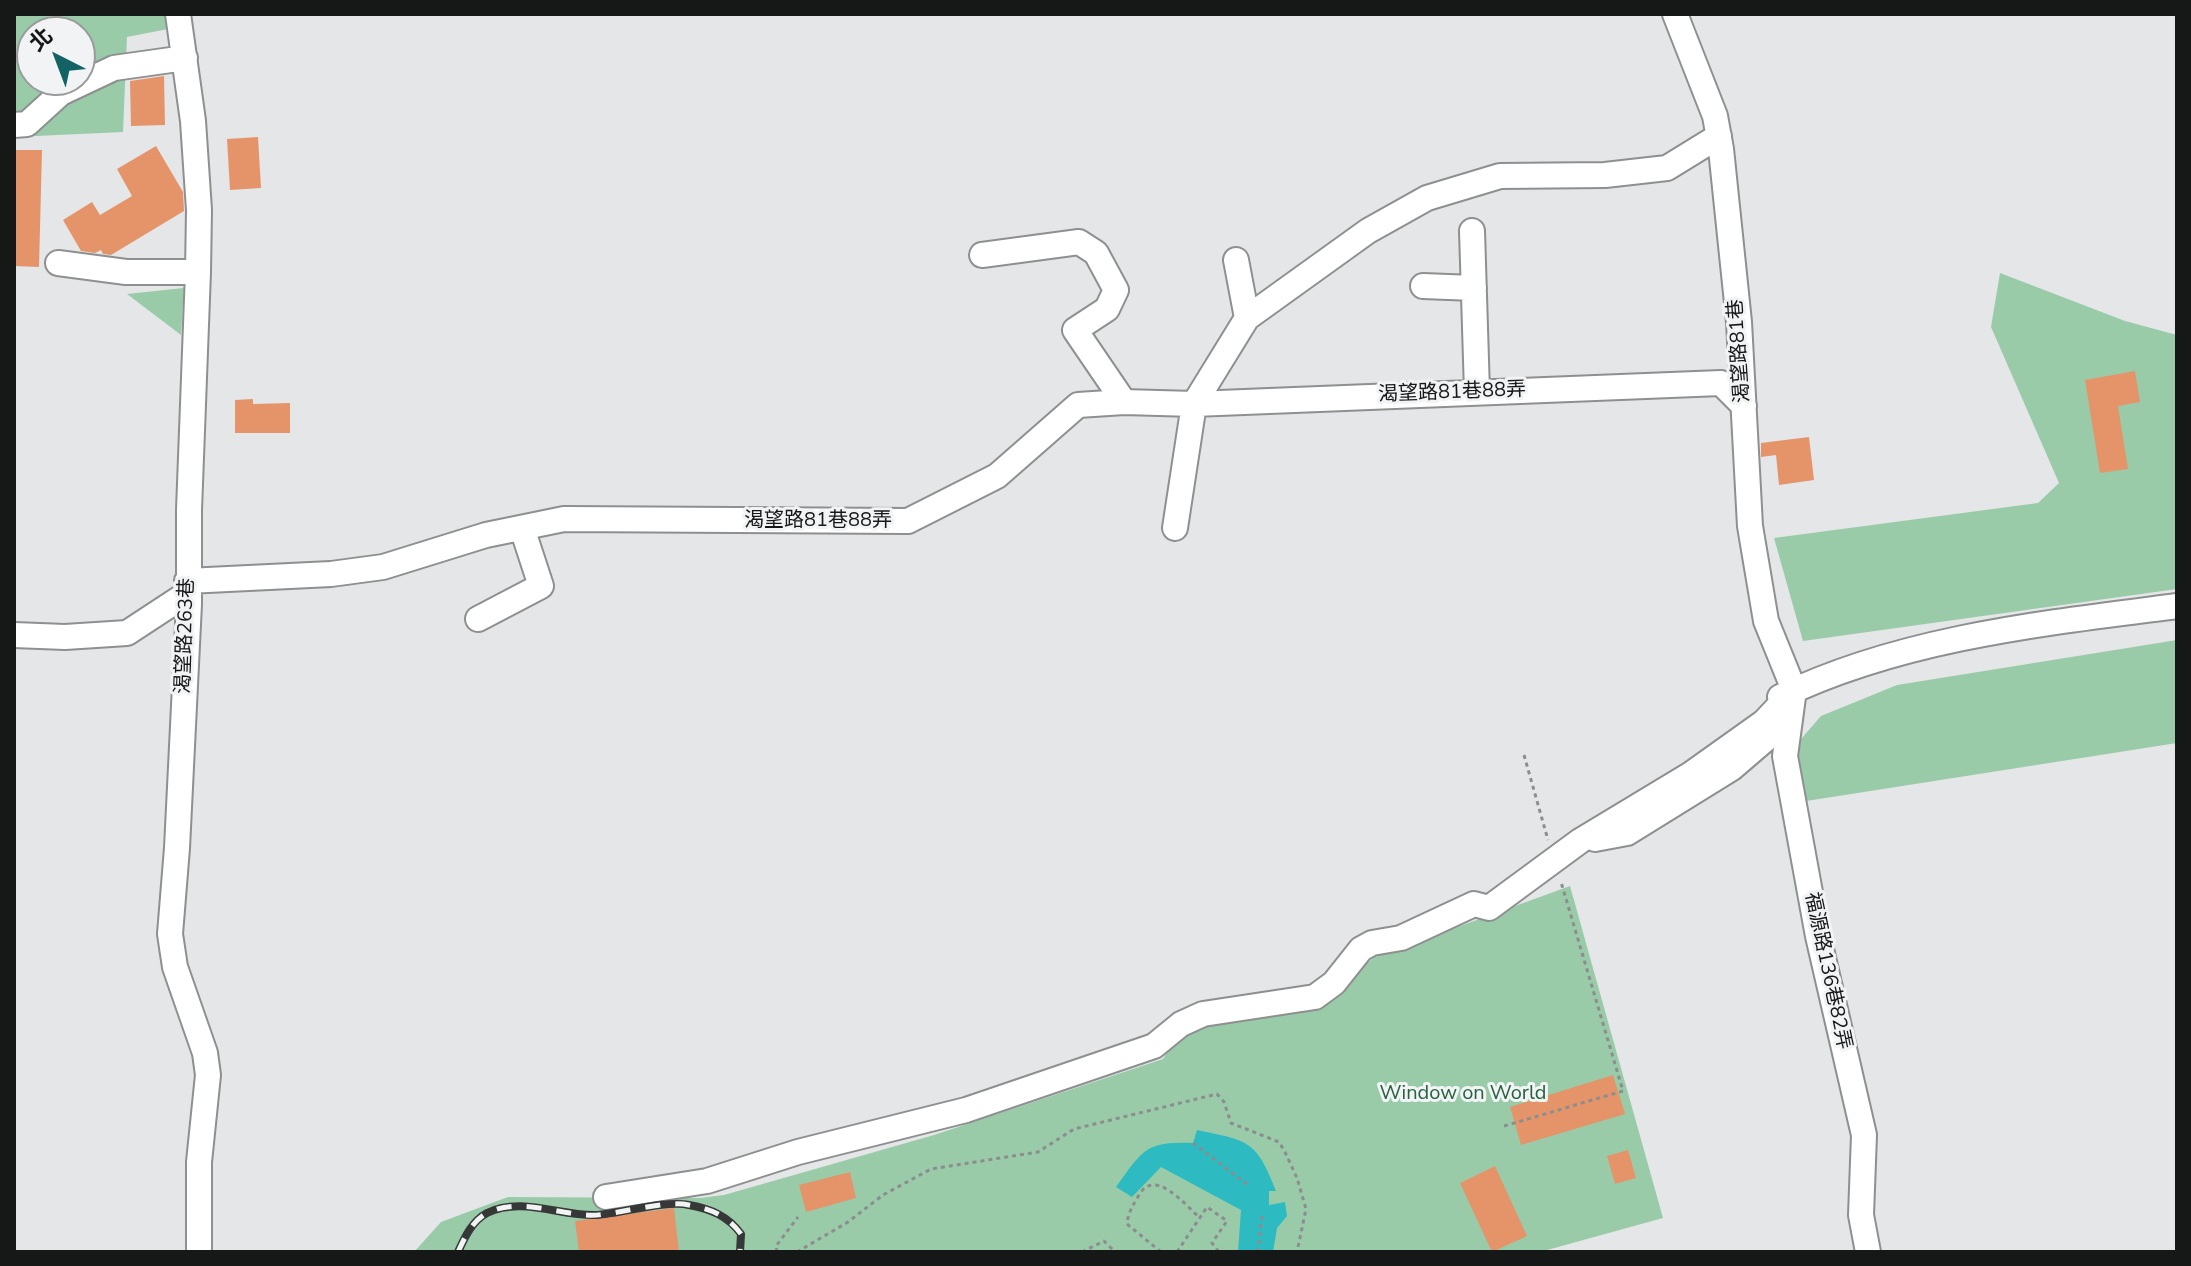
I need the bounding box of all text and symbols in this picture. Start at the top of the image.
north arrow [16,16,96,96]
text: 北 [23,21,59,58]
street label: 渴望路81巷 [1724,298,1756,404]
street label: 渴望路81巷88弄 [1378,378,1526,408]
street label: 渴望路81巷88弄 [744,509,892,533]
street label: 渴望路263巷 [172,578,200,694]
street label: 福源路136巷82弄 [1799,890,1855,1052]
park label: Window on World [1380,1082,1546,1106]

